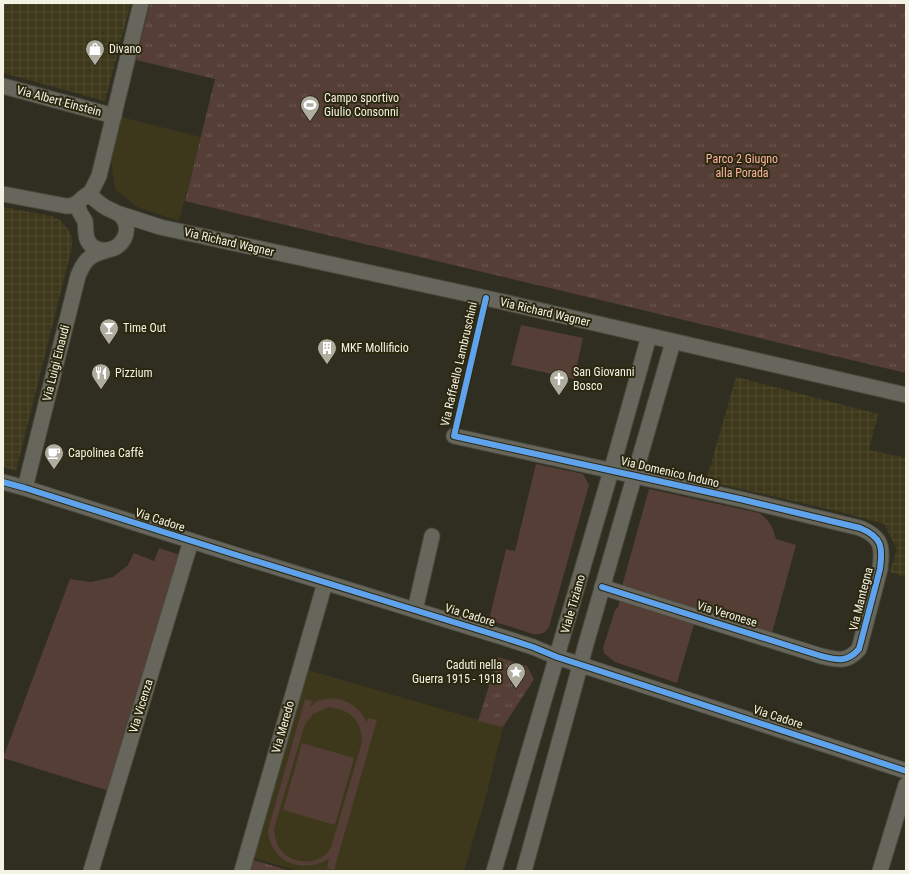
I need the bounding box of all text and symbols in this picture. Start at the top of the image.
shop icon: Divano [84,38,106,66]
place label: Divano [109,42,141,56]
street label: Via Albert Einstein [15,83,103,119]
place label: Campo sportivo Giulio Consonni [324,91,399,119]
sports icon: Campo sportivo Giulio Consonni [299,94,321,122]
park label: Parco 2 Giugno alla Porada [706,152,778,180]
street label: Via Richard Wagner [183,225,276,259]
street label: Via Richard Wagner [499,295,592,329]
street label: Via Raffaello Lambruschini [438,300,480,428]
bar icon: Time Out [98,317,120,345]
place label: Time Out [123,321,166,335]
street label: Via Luigi Einaudi [40,323,72,403]
building icon: MKF Mollificio [316,337,338,365]
place label: MKF Mollificio [341,341,409,355]
restaurant icon: Pizzium [90,362,112,390]
place label: San Giovanni Bosco [573,365,635,393]
place label: Pizzium [115,366,153,380]
church icon: San Giovanni Bosco [548,368,570,396]
cafe icon: Capolinea Caffè [43,442,65,470]
place label: Capolinea Caffè [68,446,144,460]
street label: Via Domenico Induno [619,454,721,490]
street label: Via Cadore [133,505,187,535]
street label: Via Mantegna [846,565,876,632]
street label: Viale Tiziano [558,573,588,635]
street label: Via Veronese [695,598,759,630]
street label: Via Cadore [443,601,497,629]
place label: Caduti nella Guerra 1915 - 1918 [412,658,502,686]
place icon: Caduti nella Guerra 1915 - 1918 [505,661,527,689]
street label: Via Vicenza [126,677,156,735]
street label: Via Meredo [269,699,297,755]
street label: Via Cadore [751,702,805,732]

